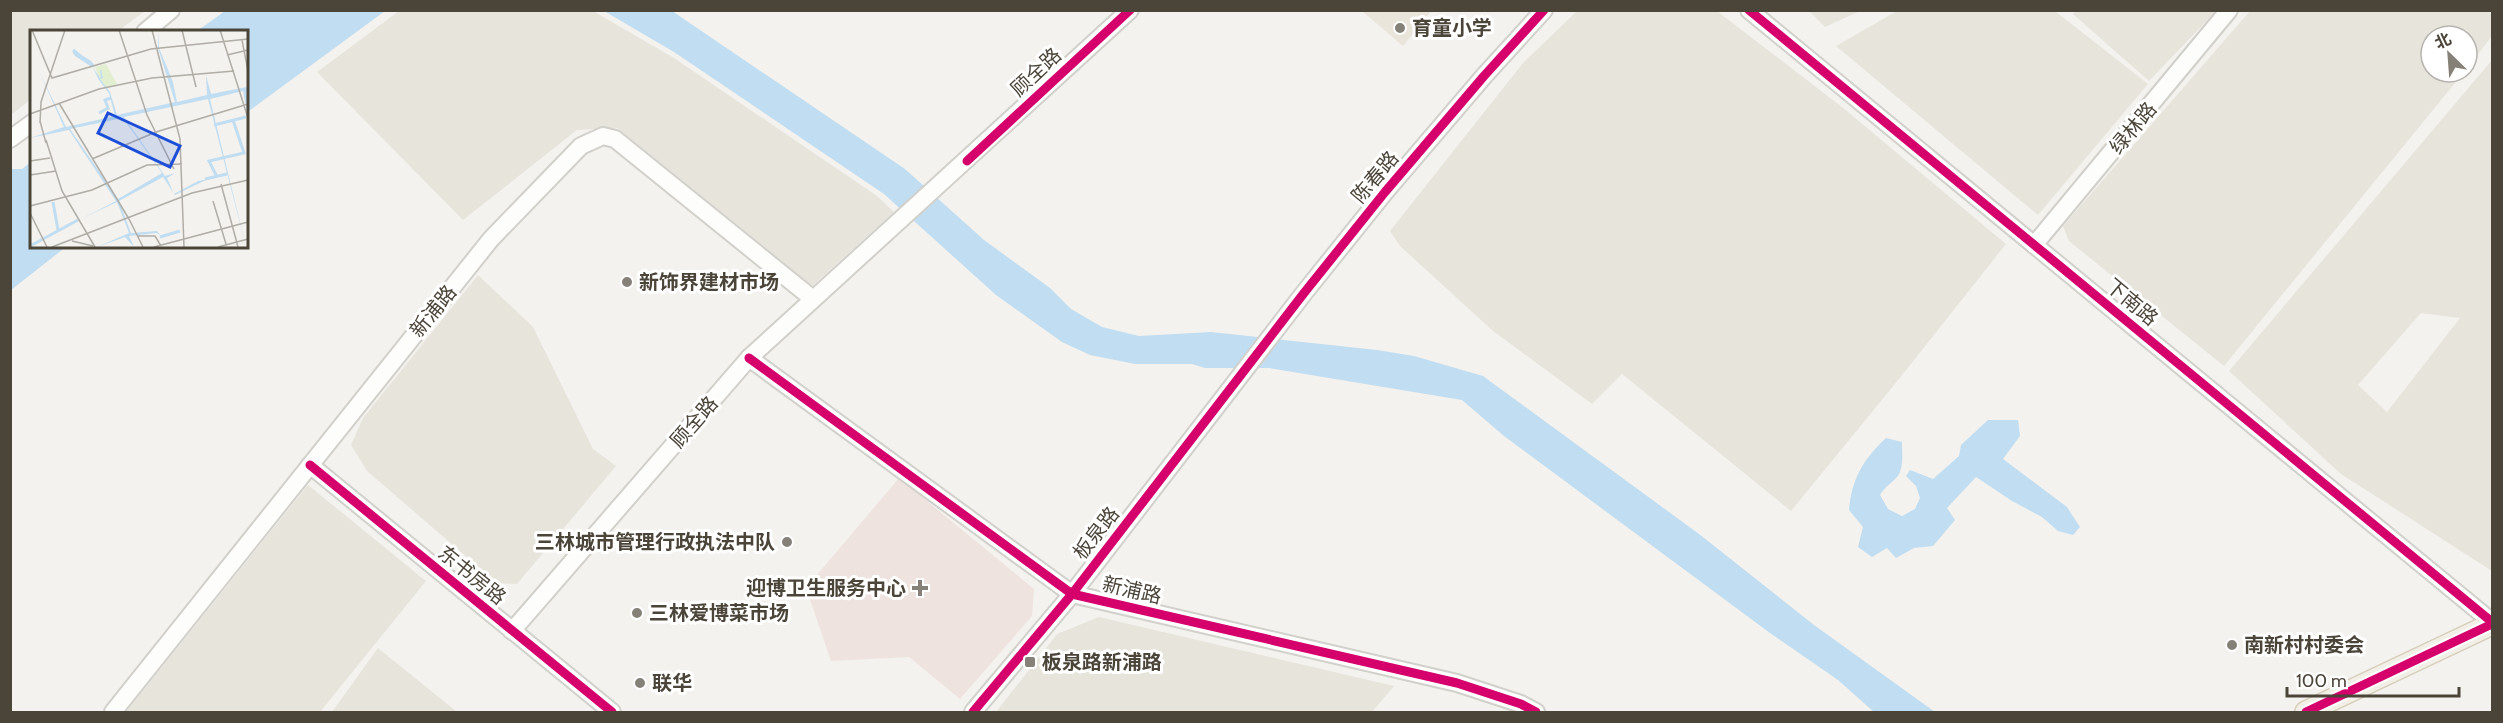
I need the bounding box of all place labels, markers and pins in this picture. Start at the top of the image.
place label: 育童小学 [1412,16,1492,40]
marker: 育童小学 [1393,21,1407,35]
place label: 新饰界建材市场 [639,270,779,294]
marker: 新饰界建材市场 [620,275,634,289]
place label: 三林城市管理行政执法中队 [535,530,775,554]
marker: 三林城市管理行政执法中队 [780,535,794,549]
place label: 迎博卫生服务中心 [746,576,906,600]
marker: 迎博卫生服务中心 [911,579,929,597]
place label: 三林爱博菜市场 [649,601,789,625]
marker: 三林爱博菜市场 [630,606,644,620]
place label: 南新村村委会 [2244,633,2364,657]
marker: 南新村村委会 [2225,638,2239,652]
place label: 板泉路新浦路 [1042,650,1162,674]
marker: 板泉路新浦路 [1023,655,1037,669]
place label: 联华 [652,671,692,695]
marker: 联华 [633,676,647,690]

